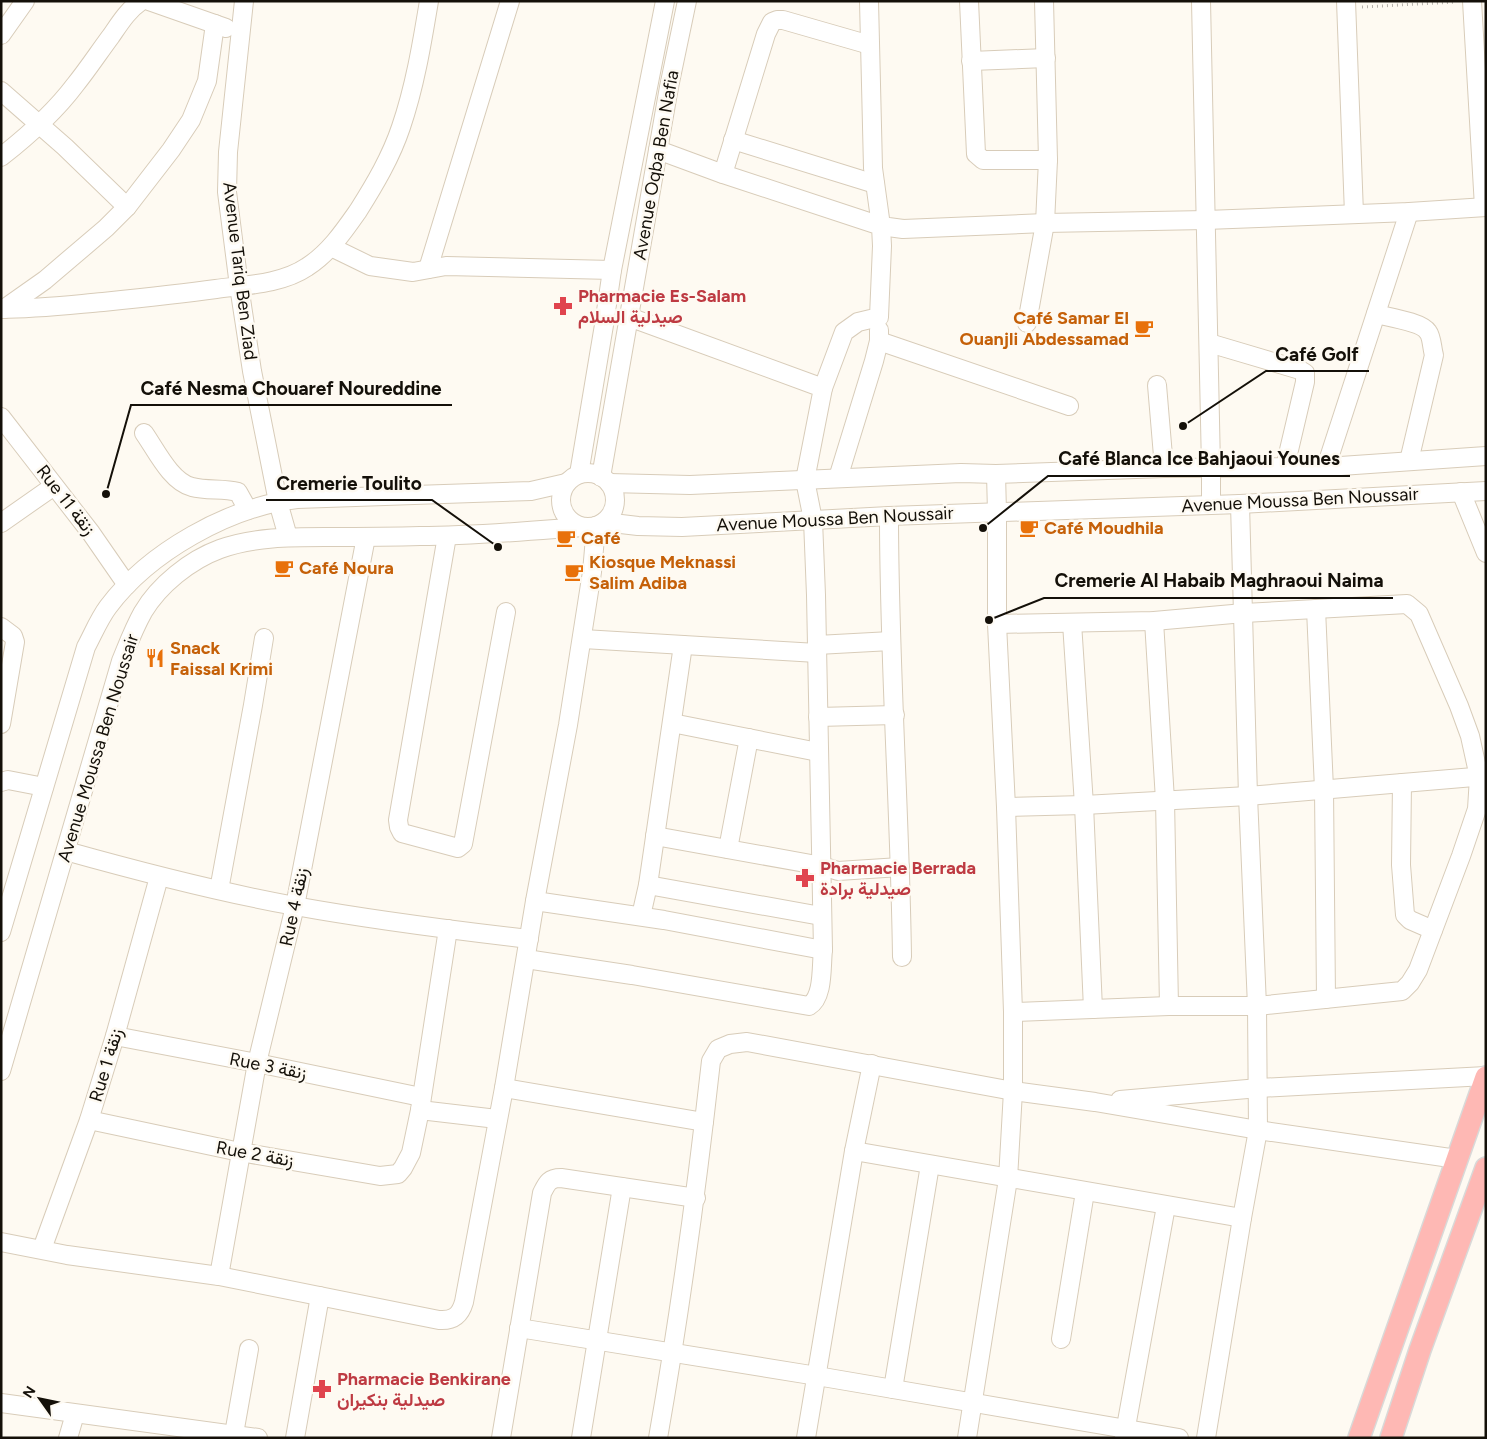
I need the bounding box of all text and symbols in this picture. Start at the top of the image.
street label: Avenue Oqba Ben Nafia [628,68,684,262]
street label: Avenue Tariq Ben Ziad [218,181,262,361]
place label: Pharmacie Es-Salam صيدلية السلام [578,285,746,329]
pharmacy icon: Pharmacie Es-Salam صيدلية السلام [552,295,574,317]
place label: Café Samar El Ouanjli Abdessamad [960,307,1129,350]
cafe icon: Café Samar El Ouanjli Abdessamad [1133,317,1155,339]
callout: Café Golf [1266,337,1369,371]
text: Café Golf [1275,343,1359,366]
callout: Café Nesma Chouaref Noureddine [131,371,452,405]
text: Café Nesma Chouaref Noureddine [141,377,442,400]
callout: Café Blanca Ice Bahjaoui Younes [1048,442,1350,476]
text: Café Blanca Ice Bahjaoui Younes [1058,447,1340,470]
street label: Rue 11 زنقة [32,460,100,540]
callout: Cremerie Toulito [266,466,432,500]
text: Cremerie Toulito [276,472,422,495]
street label: Avenue Moussa Ben Noussair [1181,483,1419,517]
street label: Avenue Moussa Ben Noussair [716,502,954,536]
cafe icon: Café Moudhila [1018,517,1040,539]
place label: Café Moudhila [1044,517,1164,539]
cafe icon: Café [555,527,577,549]
place label: Café [581,527,621,549]
place label: Kiosque Meknassi Salim Adiba [589,551,736,594]
cafe icon: Café Noura [273,557,295,579]
place label: Café Noura [299,557,394,579]
cafe icon: Kiosque Meknassi Salim Adiba [563,561,585,583]
callout: Cremerie Al Habaib Maghraoui Naima [1044,564,1393,598]
text: Cremerie Al Habaib Maghraoui Naima [1054,569,1384,592]
street label: Avenue Moussa Ben Noussair [53,631,143,865]
place label: Snack Faissal Krimi [170,637,273,680]
restaurant icon: Snack Faissal Krimi [144,647,166,669]
place label: Pharmacie Berrada صيدلية برادة [820,857,976,900]
street label: Rue 4 زنقة [275,866,313,948]
pharmacy icon: Pharmacie Berrada صيدلية برادة [794,867,816,889]
street label: Rue 1 زنقة [84,1026,128,1104]
street label: Rue 3 زنقة [228,1048,308,1084]
street label: Rue 2 زنقة [214,1136,296,1172]
place label: Pharmacie Benkirane صيدلية بنكيران [337,1368,511,1411]
north arrow [15,1374,65,1424]
pharmacy icon: Pharmacie Benkirane صيدلية بنكيران [311,1378,333,1400]
text: N [19,1383,40,1401]

